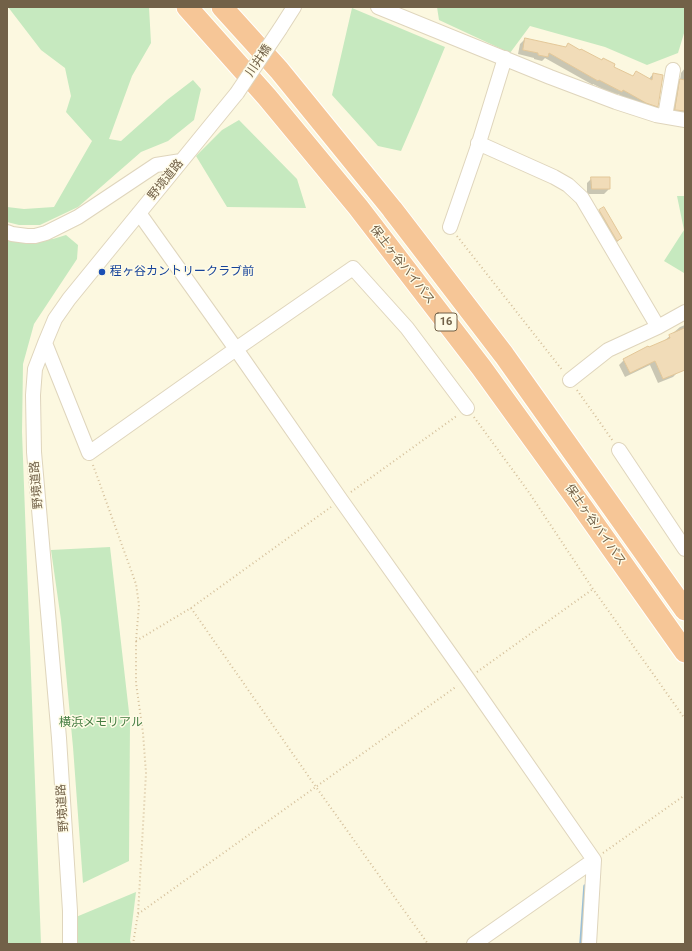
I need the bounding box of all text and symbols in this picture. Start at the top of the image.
street label: 川井橋 [243,42,275,80]
street label: 野境道路 [145,157,187,203]
street label: 保土ヶ谷バイパス [367,223,437,307]
place label: 程ヶ谷カントリークラブ前 [110,265,254,279]
marker: 程ヶ谷カントリークラブ前 [97,267,107,277]
road number: 16 [435,313,457,331]
street label: 野境道路 [28,460,46,510]
street label: 保土ヶ谷バイパス [562,482,628,568]
park label: 横浜メモリアル [59,716,143,730]
street label: 野境道路 [54,784,72,832]

